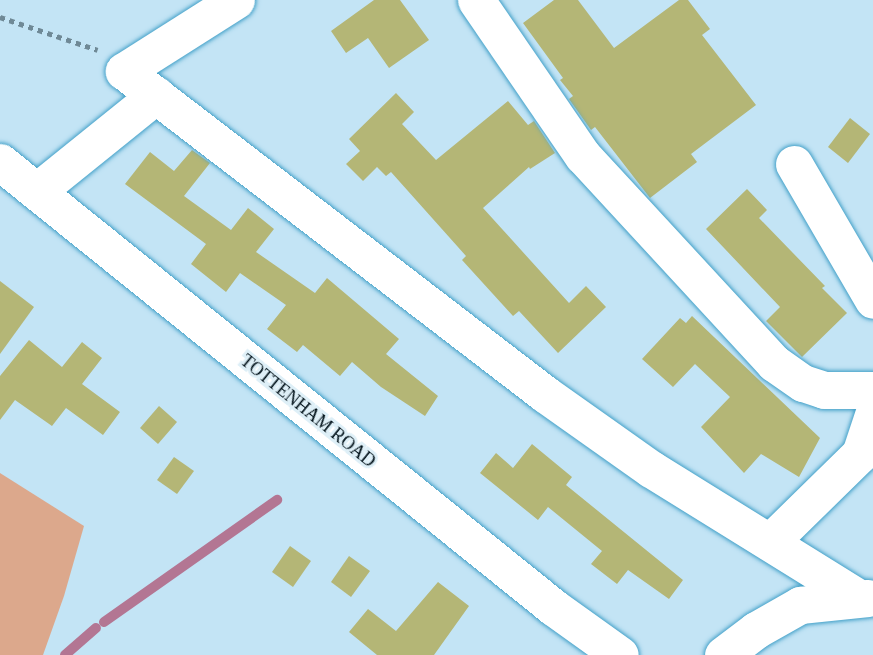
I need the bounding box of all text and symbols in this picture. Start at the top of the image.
street label: TOTTENHAM ROAD [236,350,380,472]

